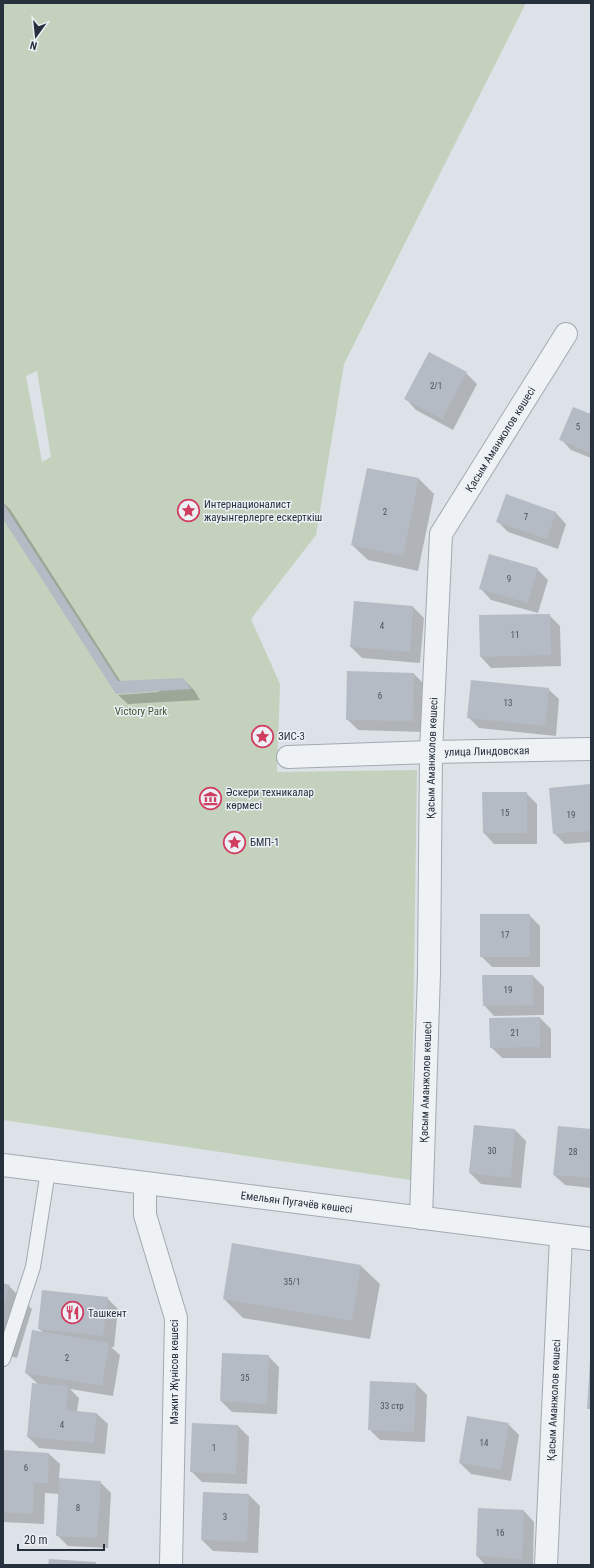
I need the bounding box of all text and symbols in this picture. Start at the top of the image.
north arrow [16,16,56,56]
text: N [28,38,38,52]
house number: 2/1 [430,381,442,391]
street label: Қасым Аманжолов көшесі [462,384,538,494]
house number: 5 [576,422,581,432]
place icon: Интернационалист жауынгерлерге ескерткіш [176,497,202,523]
place label: Интернационалист жауынгерлерге ескерткіш [204,498,322,524]
house number: 2 [383,507,388,517]
house number: 7 [524,512,529,522]
house number: 9 [507,574,511,584]
house number: 4 [380,621,385,631]
house number: 11 [511,630,519,640]
house number: 6 [378,691,382,701]
street label: Қасым Аманжолов көшесі [424,697,440,819]
house number: 13 [504,698,512,708]
park label: Victory Park [115,705,167,718]
place icon: ЗИС-3 [249,723,275,749]
place label: ЗИС-3 [278,730,305,743]
street label: улица Линдовская [444,744,530,758]
museum icon: Әскери техникалар көрмесі [197,785,223,811]
place label: Әскери техникалар көрмесі [226,786,314,812]
house number: 15 [501,808,510,818]
house number: 19 [567,810,575,820]
place icon: БМП-1 [221,829,247,855]
place label: БМП-1 [250,836,279,849]
house number: 17 [501,930,510,940]
house number: 19 [504,985,512,995]
street label: Қасым Аманжолов көшесі [417,1021,434,1143]
house number: 21 [511,1028,519,1038]
house number: 30 [488,1146,496,1156]
house number: 28 [569,1147,577,1157]
street label: Емельян Пугачёв көшесі [240,1188,353,1215]
house number: 35/1 [284,1277,300,1287]
restaurant icon: Ташкент [60,1300,86,1326]
place label: Ташкент [88,1307,127,1320]
street label: Мәжит Жүнісов көшесі [168,1320,181,1424]
street label: Қасым Аманжолов көшесі [544,1339,563,1461]
house number: 2 [65,1353,70,1363]
house number: 35 [241,1373,250,1383]
house number: 33 стр [380,1401,404,1411]
house number: 4 [60,1420,65,1430]
house number: 14 [480,1438,489,1448]
house number: 1 [212,1443,216,1453]
house number: 6 [24,1463,28,1473]
house number: 8 [76,1503,80,1513]
house number: 3 [223,1512,227,1522]
scale bar [18,1526,104,1552]
house number: 16 [496,1528,504,1538]
text: 20 m [24,1533,48,1547]

